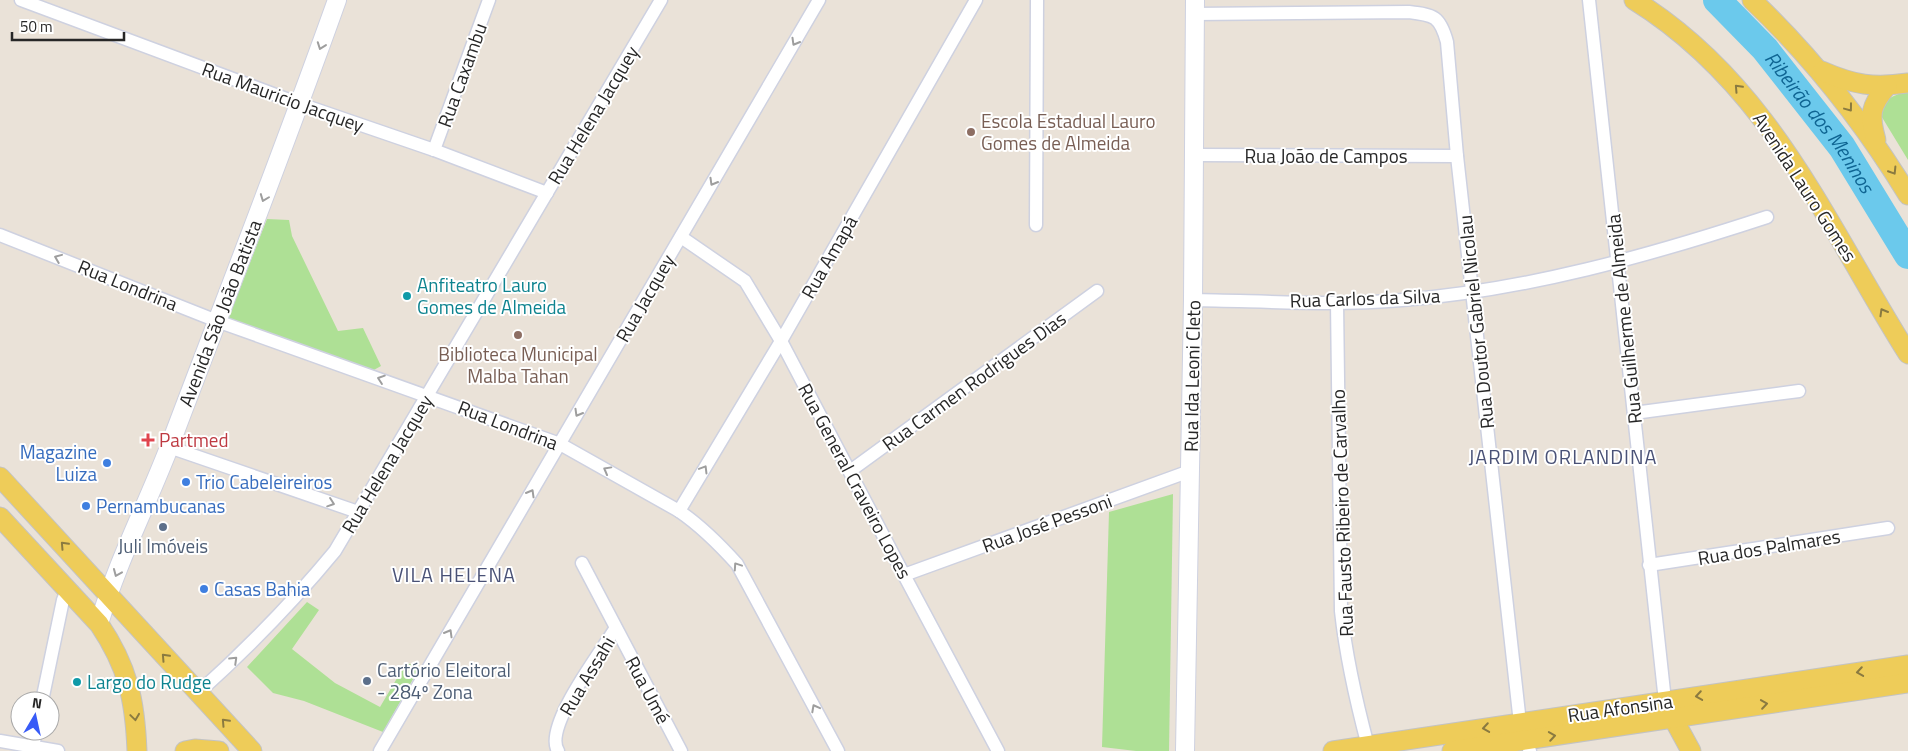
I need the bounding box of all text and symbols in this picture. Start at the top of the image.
scale bar [12,10,125,42]
text: 50 m [20,15,53,38]
street label: Rua Caxambu [429,19,494,131]
one-way arrow [791,37,801,46]
street label: Rua Helena Jacquey [540,40,646,190]
one-way arrow [317,41,327,50]
water label: Ribeirão dos Meninos [1757,44,1883,200]
street label: Rua Mauricio Jacquey [198,54,368,139]
one-way arrow [1735,85,1744,94]
one-way arrow [1843,102,1852,112]
place label: Escola Estadual Lauro Gomes de Almeida [981,106,1156,157]
street label: Avenida Lauro Gomes [1746,106,1865,267]
marker: Escola Estadual Lauro Gomes de Almeida [965,126,977,138]
street label: Rua João de Campos [1244,141,1408,170]
one-way arrow [1887,166,1897,175]
one-way arrow [709,177,719,186]
one-way arrow [260,193,270,202]
street label: Rua Amapá [793,209,864,304]
street label: Rua Guilherme de Almeida [1598,212,1649,425]
street label: Rua Doutor Gabriel Nicolau [1450,214,1501,430]
street label: Avenida São João Batista [171,215,269,410]
street label: Rua Jacquey [608,248,681,347]
street label: Rua Londrina [74,251,183,318]
one-way arrow [54,253,63,264]
place label: Anfiteatro Lauro Gomes de Almeida [417,270,566,321]
street label: Rua Carlos da Silva [1289,280,1441,315]
marker: Anfiteatro Lauro Gomes de Almeida [401,290,413,302]
street label: Rua Ida Leoni Cleto [1176,300,1207,452]
street label: Rua Carmen Rodrigues Dias [876,304,1072,457]
one-way arrow [1880,308,1890,317]
marker: Biblioteca Municipal Malba Tahan [512,329,524,341]
place label: Biblioteca Municipal Malba Tahan [438,339,598,390]
one-way arrow [378,375,386,385]
street label: Rua General Craveiro Lopes [791,378,920,584]
street label: Rua Helena Jacquey [334,389,440,539]
street label: Rua Fausto Ribeiro de Carvalho [1323,389,1360,637]
street label: Rua Londrina [454,392,563,457]
one-way arrow [574,408,584,417]
place label: Partmed [159,425,228,454]
marker: Partmed [141,433,155,447]
place label: Magazine Luiza [20,437,97,488]
district label: JARDIM ORLANDINA [1469,441,1657,472]
marker: Magazine Luiza [101,457,113,469]
one-way arrow [698,465,708,474]
place label: Trio Cabeleireiros [196,467,332,496]
one-way arrow [604,467,613,477]
marker: Trio Cabeleireiros [180,476,192,488]
street label: Rua José Pessoni [978,486,1116,559]
one-way arrow [525,489,535,498]
place label: Pernambucanas [96,491,226,520]
one-way arrow [326,497,334,507]
marker: Pernambucanas [80,500,92,512]
marker: Juli Imóveis [157,521,169,533]
street label: Rua dos Palmares [1696,521,1842,572]
place label: Juli Imóveis [118,531,208,560]
one-way arrow [60,542,69,551]
district label: VILA HELENA [392,559,516,590]
one-way arrow [734,562,743,572]
one-way arrow [112,568,123,577]
place label: Casas Bahia [214,574,311,603]
marker: Casas Bahia [198,583,210,595]
one-way arrow [443,630,453,639]
street label: Rua Assahi [551,630,622,721]
street label: Rua Umé [618,651,678,729]
one-way arrow [162,653,171,662]
place label: Cartório Eleitoral - 284º Zona [377,655,511,706]
one-way arrow [229,657,238,666]
one-way arrow [1855,666,1863,677]
place label: Largo do Rudge [87,667,211,696]
marker: Cartório Eleitoral - 284º Zona [361,675,373,687]
marker: Largo do Rudge [71,676,83,688]
street label: Rua Afonsina [1566,686,1675,729]
one-way arrow [1695,690,1703,701]
north arrow [10,691,60,741]
text: N [31,692,44,714]
one-way arrow [1760,700,1769,710]
one-way arrow [811,704,821,713]
one-way arrow [129,713,139,721]
one-way arrow [222,718,231,727]
one-way arrow [1482,722,1490,733]
one-way arrow [1547,732,1556,742]

